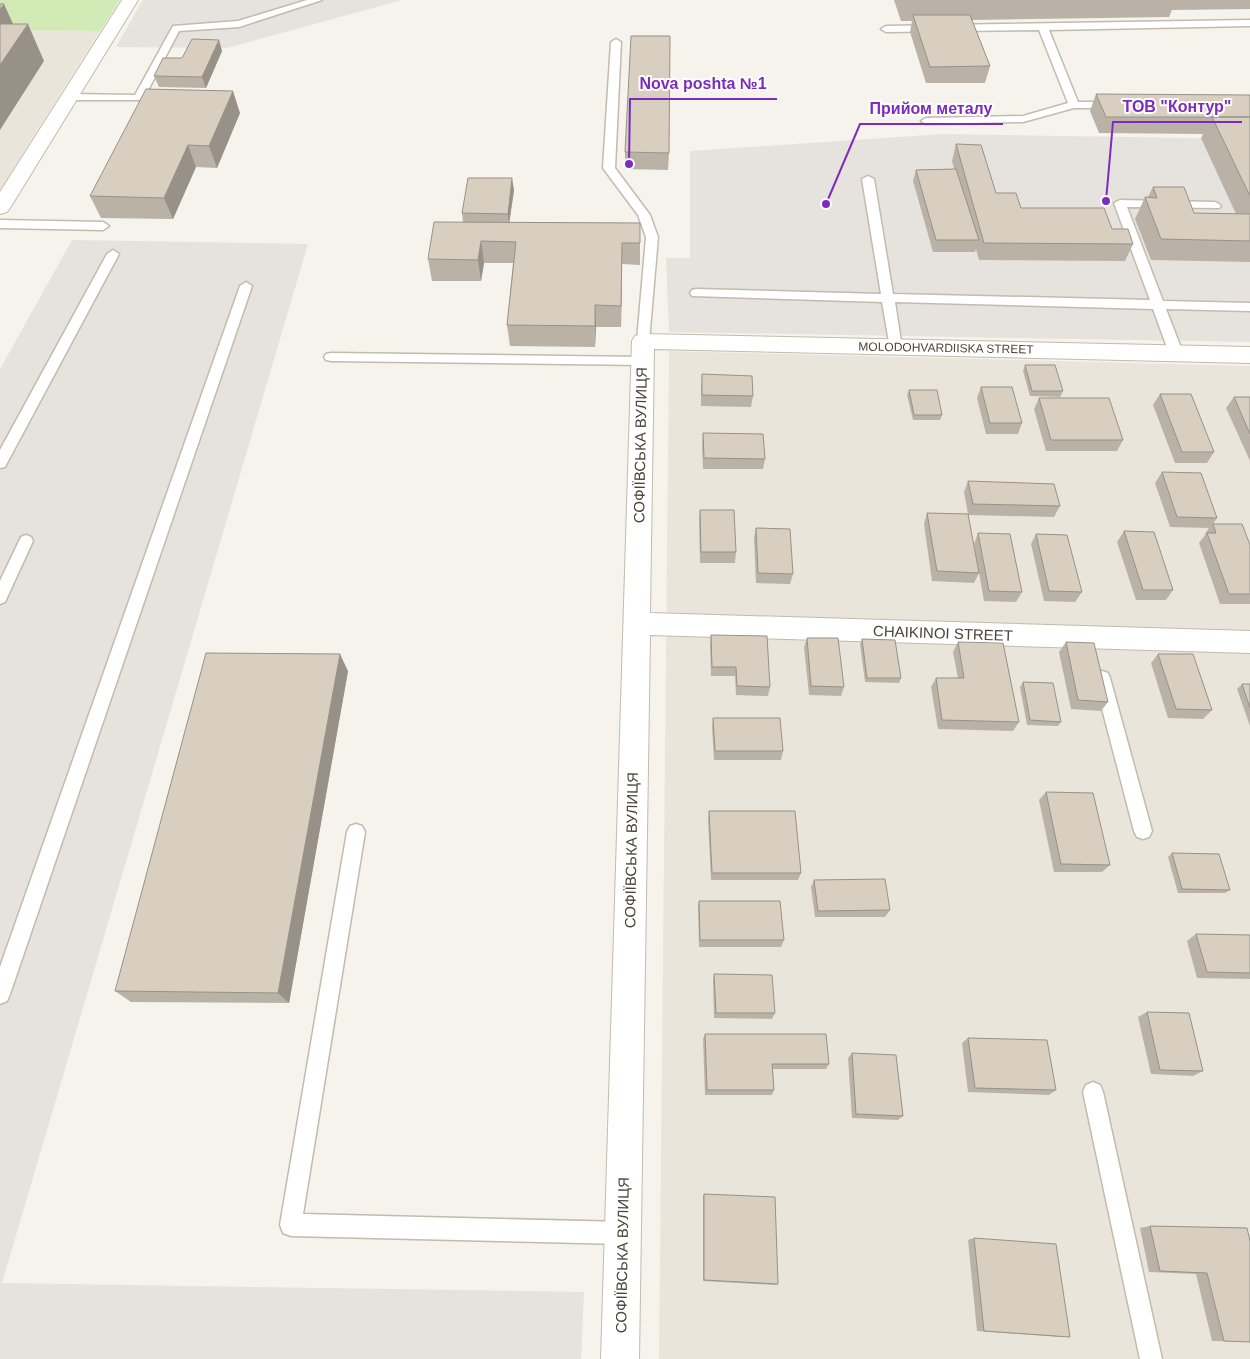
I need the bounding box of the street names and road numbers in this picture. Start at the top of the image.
street label: MOLODOHVARDIISKA STREET [858,339,1034,357]
street label: СОФІЇВСЬКА ВУЛИЦЯ [630,367,650,523]
street label: CHAIKINOI STREET [873,622,1013,644]
street label: СОФІЇВСЬКА ВУЛИЦЯ [621,772,641,928]
street label: СОФІЇВСЬКА ВУЛИЦЯ [612,1177,632,1333]

